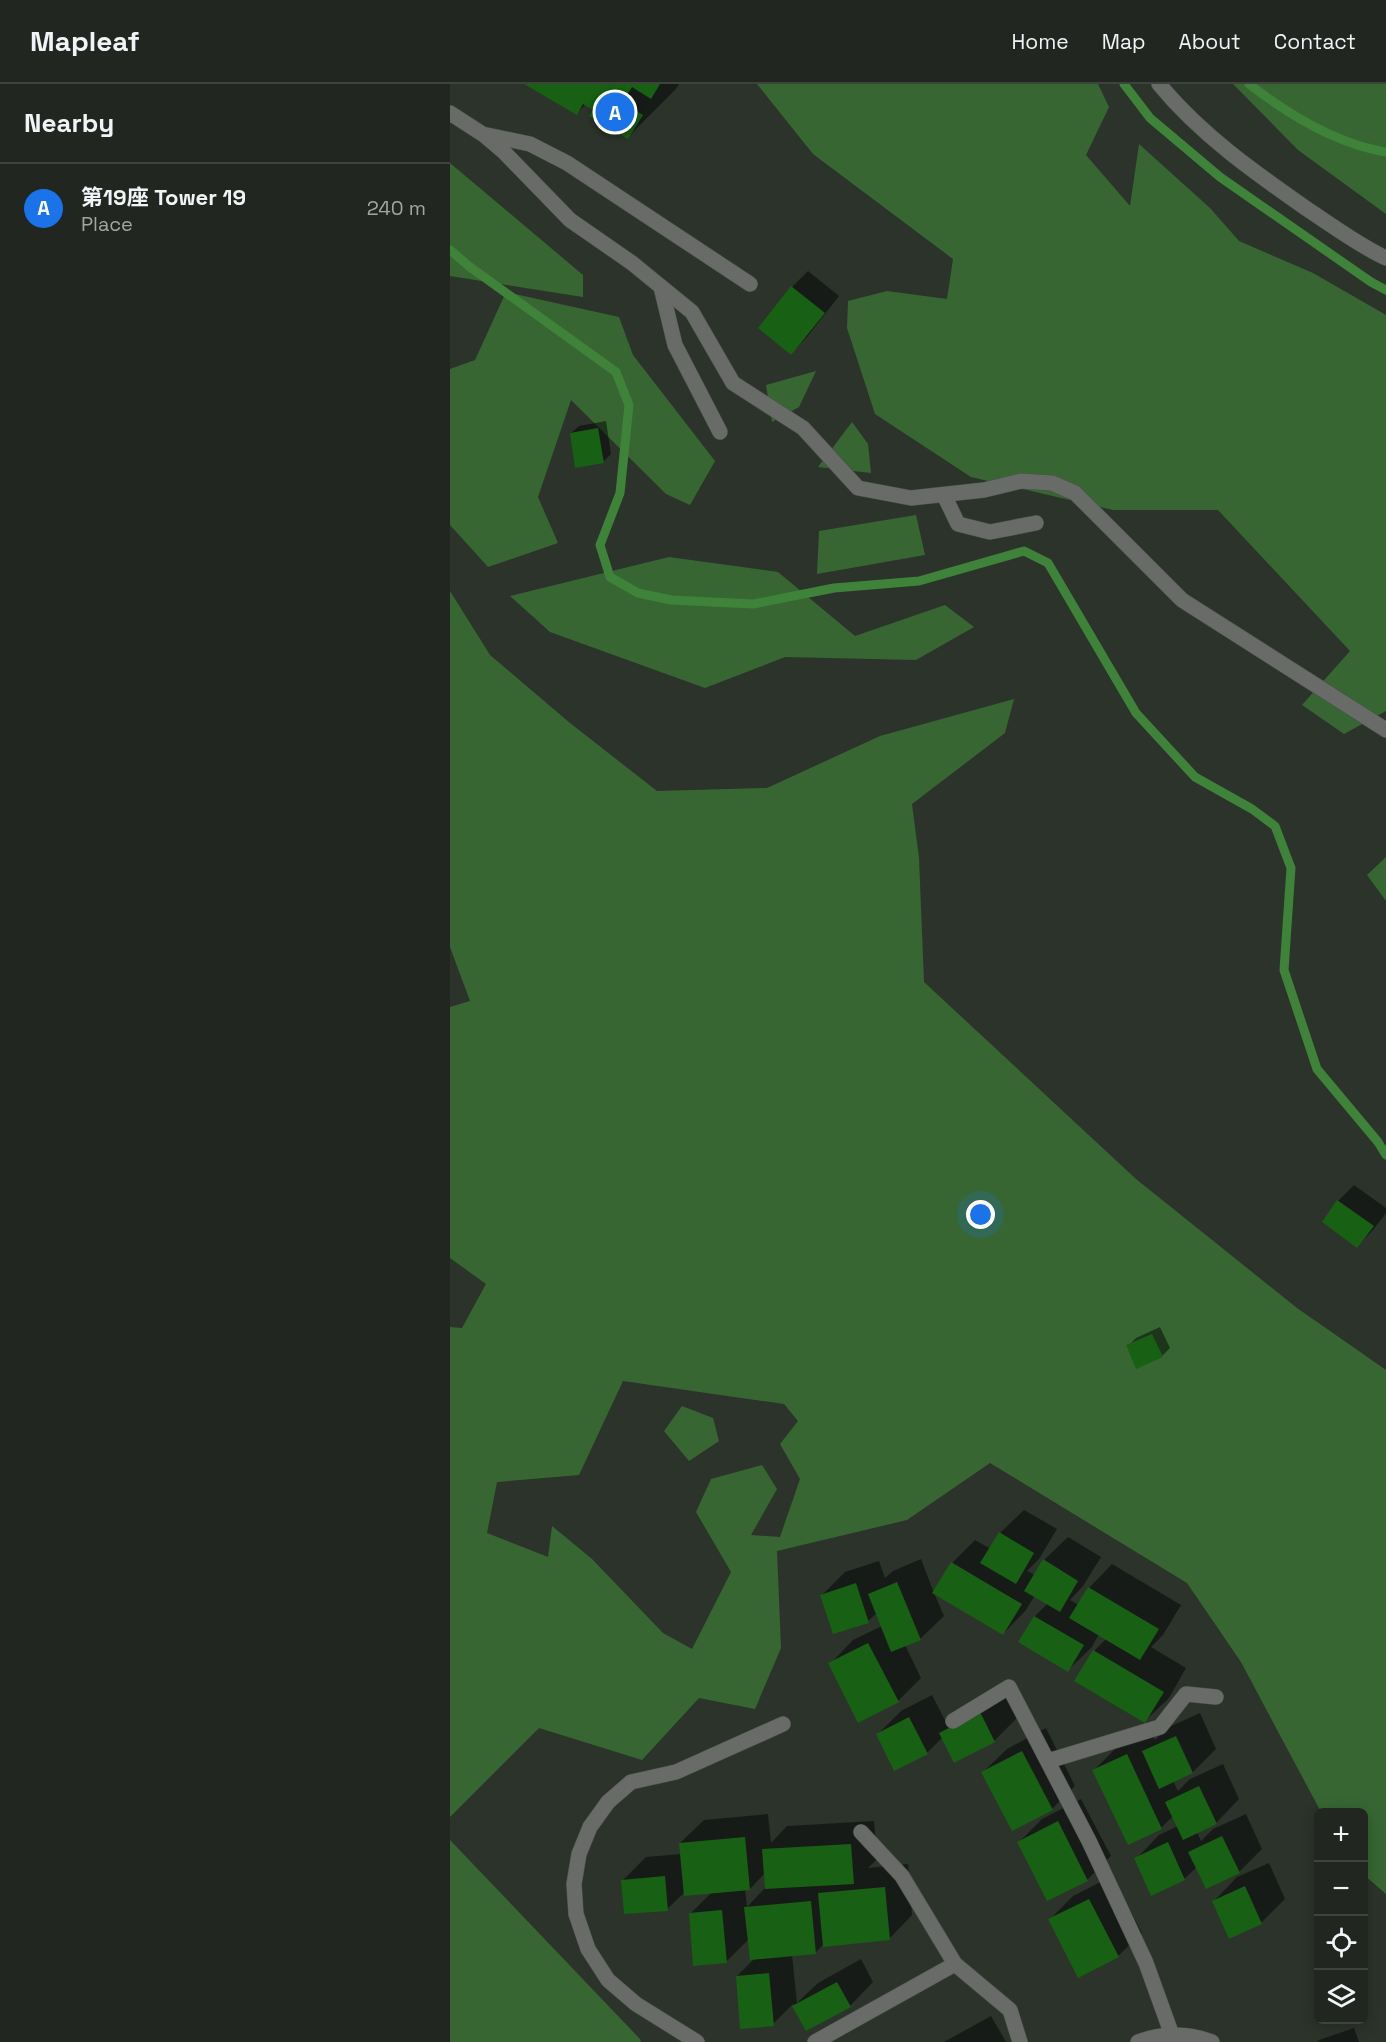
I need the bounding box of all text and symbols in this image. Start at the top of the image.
text: Mapleaf [30,23,140,59]
text: Home [1011,28,1069,55]
text: Map [1102,28,1146,55]
text: About [1179,28,1241,55]
text: Contact [1274,28,1356,55]
pin: A [596,90,634,135]
text: Nearby [24,106,114,140]
text: 第19座 Tower 19 [81,183,246,211]
text: A [37,195,50,221]
text: 240 m [367,195,426,221]
text: Place [81,211,133,237]
your location [966,1200,995,1229]
map controls [1314,1808,1368,2024]
button: + [1314,1808,1368,1862]
button: − [1314,1862,1368,1916]
button: locate [1314,1916,1368,1970]
button: layers [1314,1970,1368,2024]

